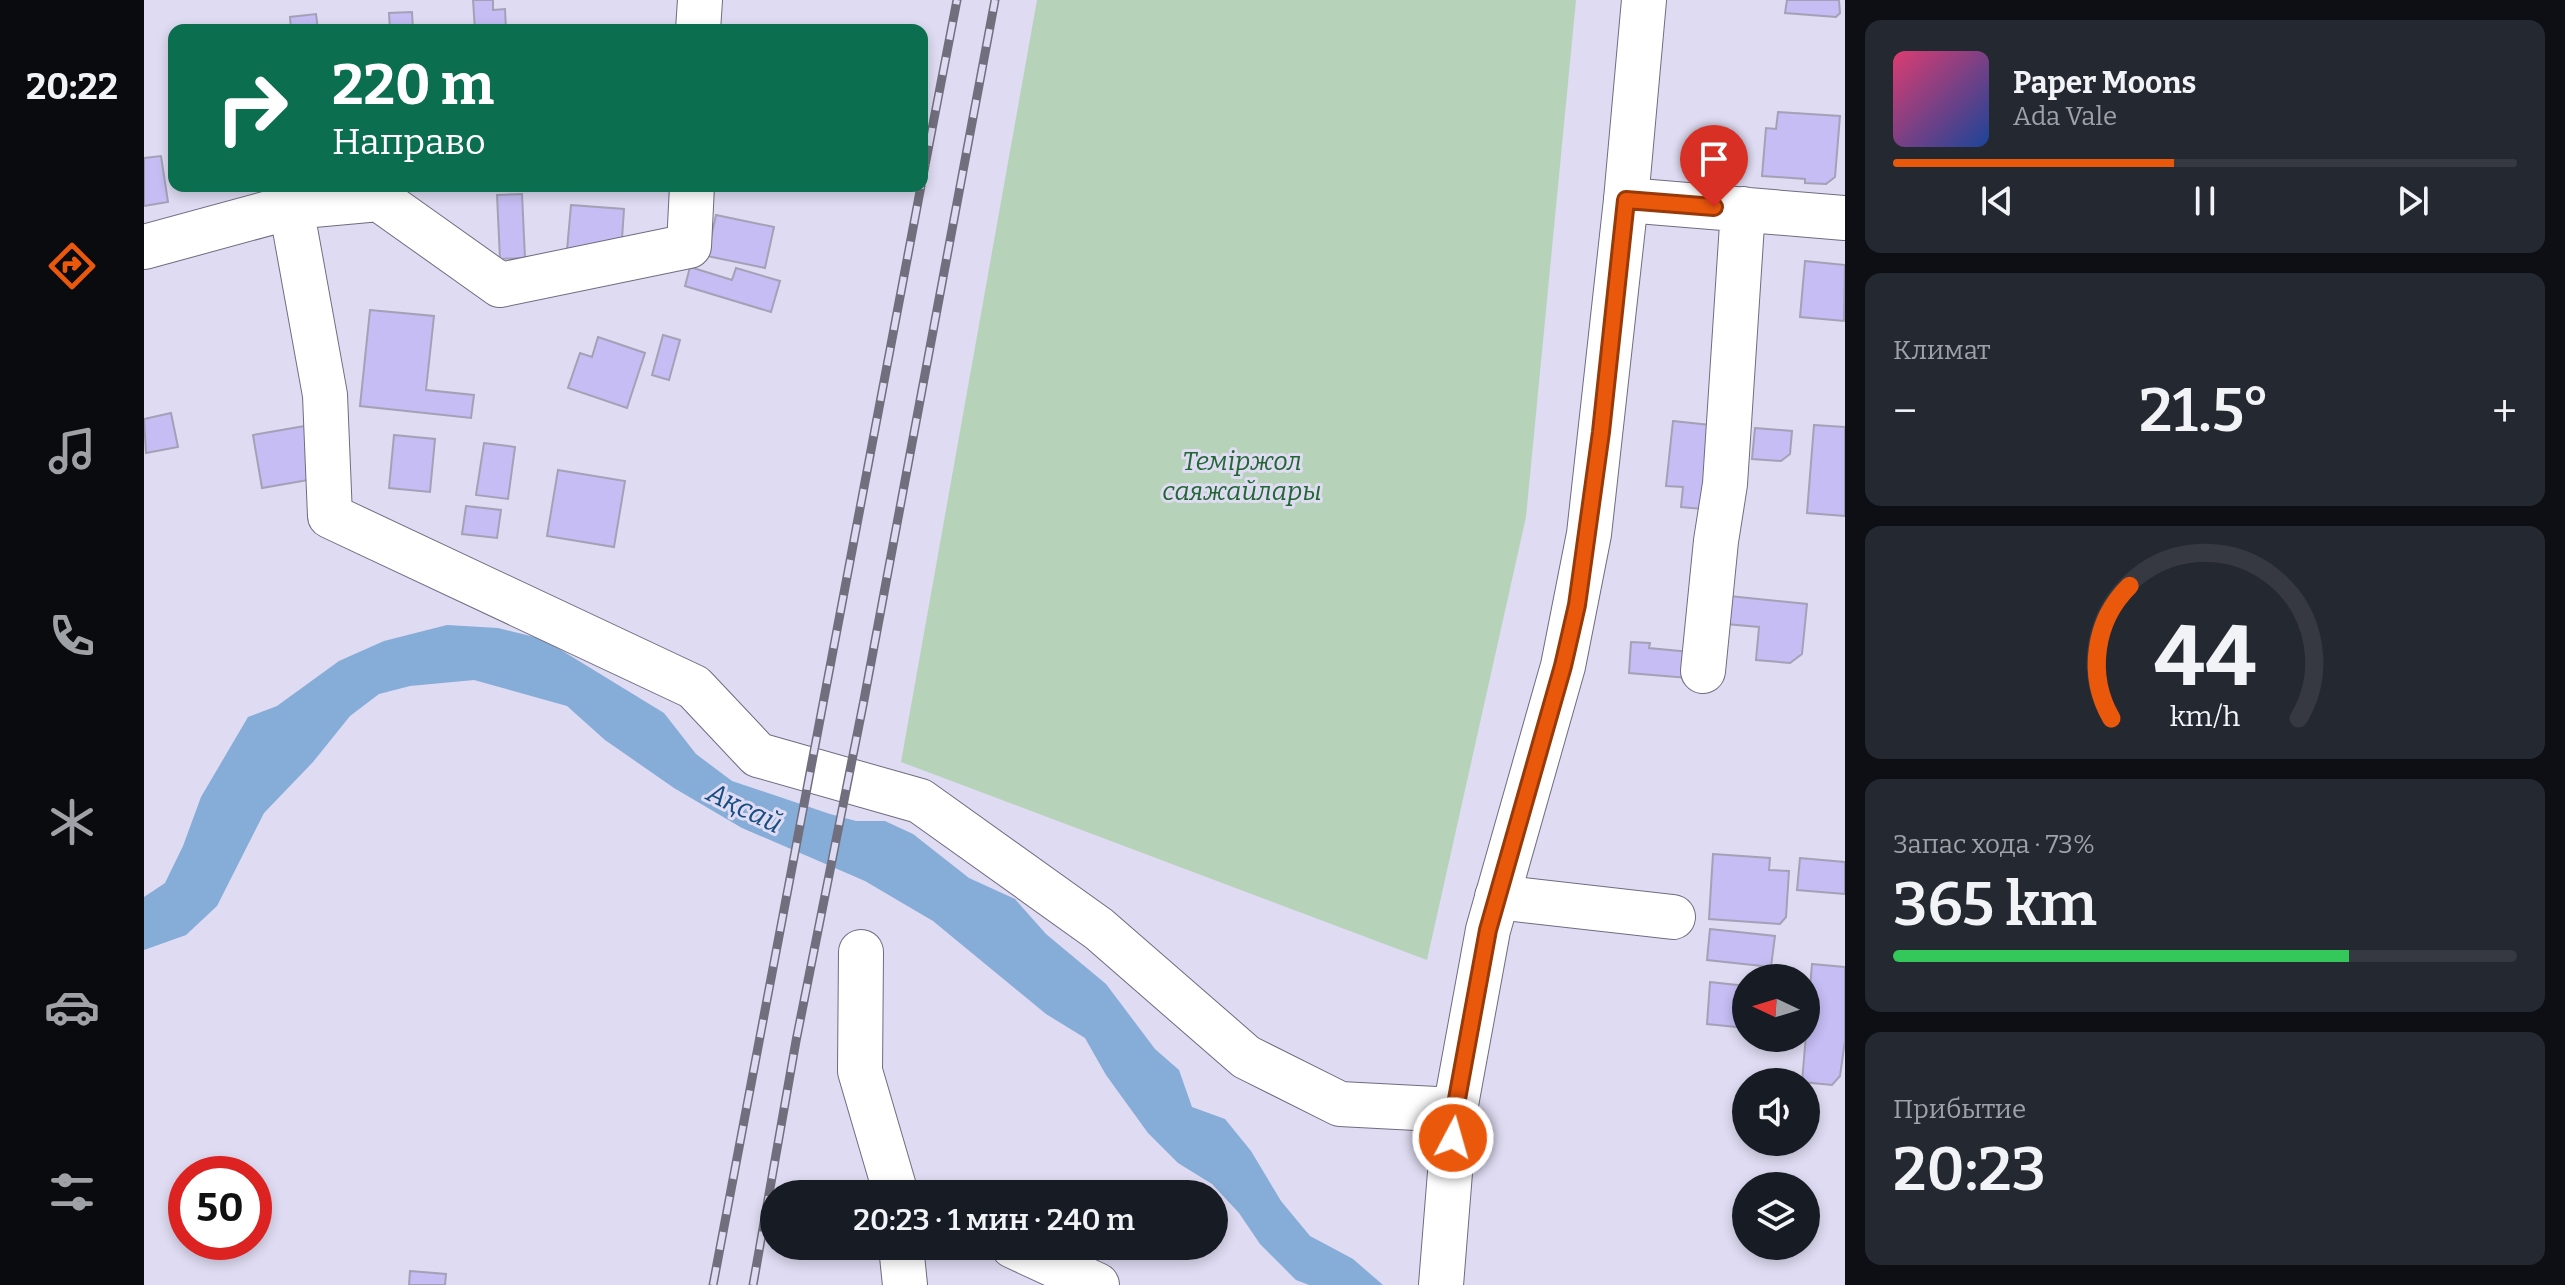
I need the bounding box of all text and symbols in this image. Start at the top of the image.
text: 220 m [332,52,494,119]
icon: right [200,56,304,160]
text: 20:22 [26,65,118,109]
text: Paper Moons [2013,65,2196,101]
text: Ada Vale [2013,101,2117,132]
text: Направо [332,120,486,164]
pin [1680,125,1748,207]
icon: arrive [1692,137,1736,181]
icon: previous [1975,179,2019,223]
icon: pause [2183,179,2227,223]
icon: next [2391,179,2435,223]
icon: directions [44,238,100,294]
text: Климат [1893,335,1990,366]
text: 21.5° [2139,375,2270,447]
text: − [1893,385,1917,438]
text: + [2492,385,2517,438]
icon: music [44,423,100,479]
park label: Теміржол саяжайлары [1162,446,1322,507]
text: 44 [2154,606,2256,706]
icon: phone [44,608,100,664]
text: km/h [2170,699,2241,734]
water label: Ақсай [700,775,788,840]
icon: climate [44,794,100,850]
text: Запас хода · 73% [1893,829,2095,860]
text: 365 km [1893,869,2097,941]
north arrow [1732,964,1820,1052]
map controls [1732,964,1820,1260]
icon: car [44,979,100,1035]
button: sound [1732,1068,1820,1156]
text: Прибытие [1893,1094,2026,1125]
position arrow [1411,1096,1495,1180]
text: 20:23 [1893,1134,2046,1206]
speed limit sign: 50 [168,1156,272,1260]
icon: filters [44,1164,100,1220]
button: layers [1732,1172,1820,1260]
text: 20:23 · 1 мин · 240 m [853,1202,1135,1238]

